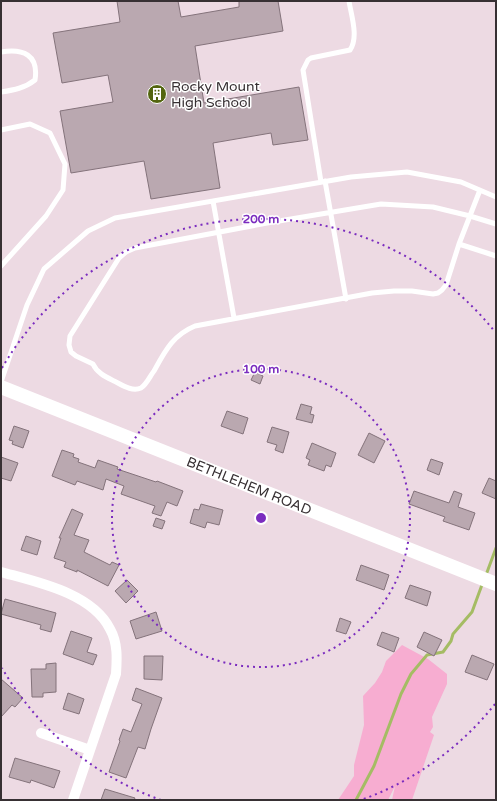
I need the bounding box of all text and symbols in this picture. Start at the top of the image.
place label: Rocky Mount High School [171,78,260,111]
building icon: Rocky Mount High School [146,83,168,105]
text: 200 m [243,212,279,226]
text: 100 m [243,362,279,376]
street label: BETHLEHEM ROAD [184,453,314,519]
centre of rings [254,511,268,525]

